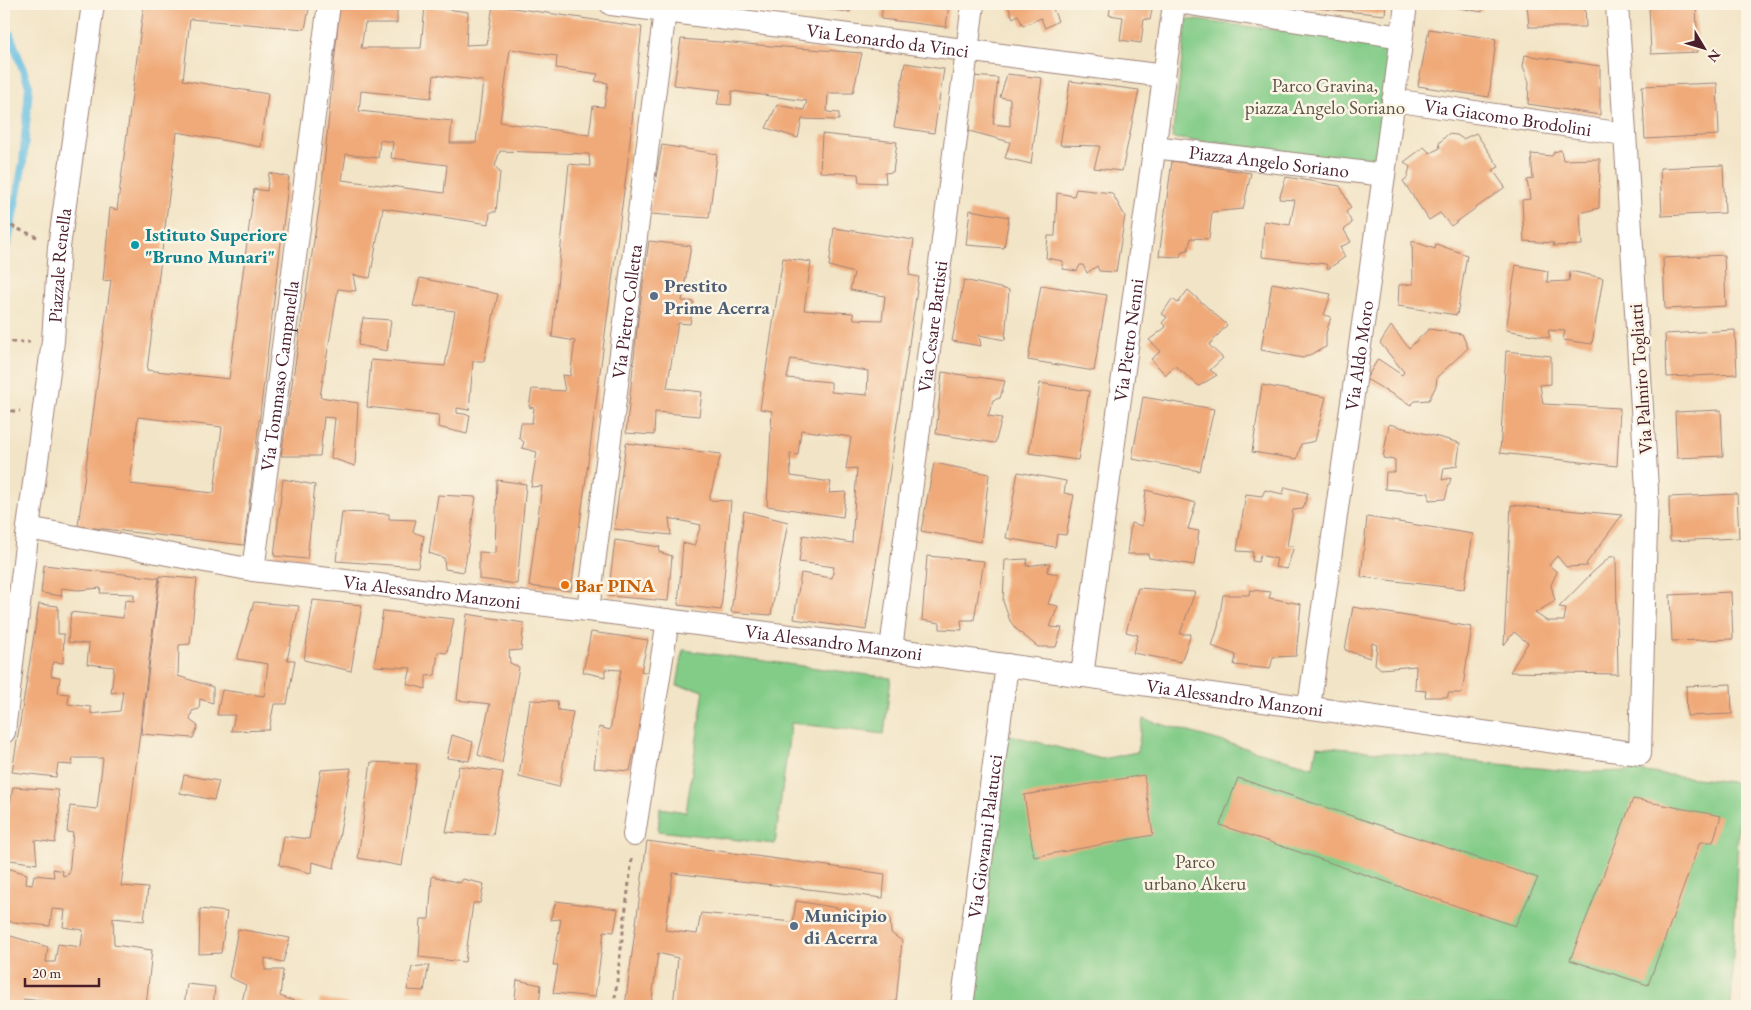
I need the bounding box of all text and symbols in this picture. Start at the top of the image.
street label: Via Leonardo da Vinci [805,18,971,64]
north arrow [1678,22,1728,72]
text: N [1703,46,1725,67]
park label: Parco Gravina, piazza Angelo Soriano [1245,73,1405,120]
street label: Via Giacomo Brodolini [1422,93,1593,142]
street label: Piazza Angelo Soriano [1188,139,1351,184]
street label: Piazzale Renella [42,206,77,324]
place label: Istituto Superiore "Bruno Munari" [145,222,287,269]
marker: Istituto Superiore "Bruno Munari" [129,239,141,251]
street label: Via Pietro Colletta [606,242,648,380]
street label: Via Cesare Battisti [912,259,953,394]
place label: Prestito Prime Acerra [664,273,771,320]
street label: Via Pietro Nenni [1108,277,1149,403]
street label: Via Tommaso Campanella [254,278,305,473]
marker: Prestito Prime Acerra [648,290,660,302]
street label: Via Aldo Moro [1339,299,1379,412]
street label: Via Palmiro Togliatti [1623,302,1658,455]
street label: Via Alessandro Manzoni [342,569,522,615]
place label: Bar PINA [575,573,655,598]
marker: Bar PINA [559,579,571,591]
street label: Via Alessandro Manzoni [744,618,924,666]
street label: Via Alessandro Manzoni [1145,673,1325,723]
street label: Via Giovanni Palatucci [962,753,1008,920]
park label: Parco urbano Akeru [1144,849,1246,896]
place label: Municipio di Acerra [804,903,887,950]
marker: Municipio di Acerra [788,920,800,932]
scale bar [25,955,99,987]
text: 20 m [32,963,61,982]

